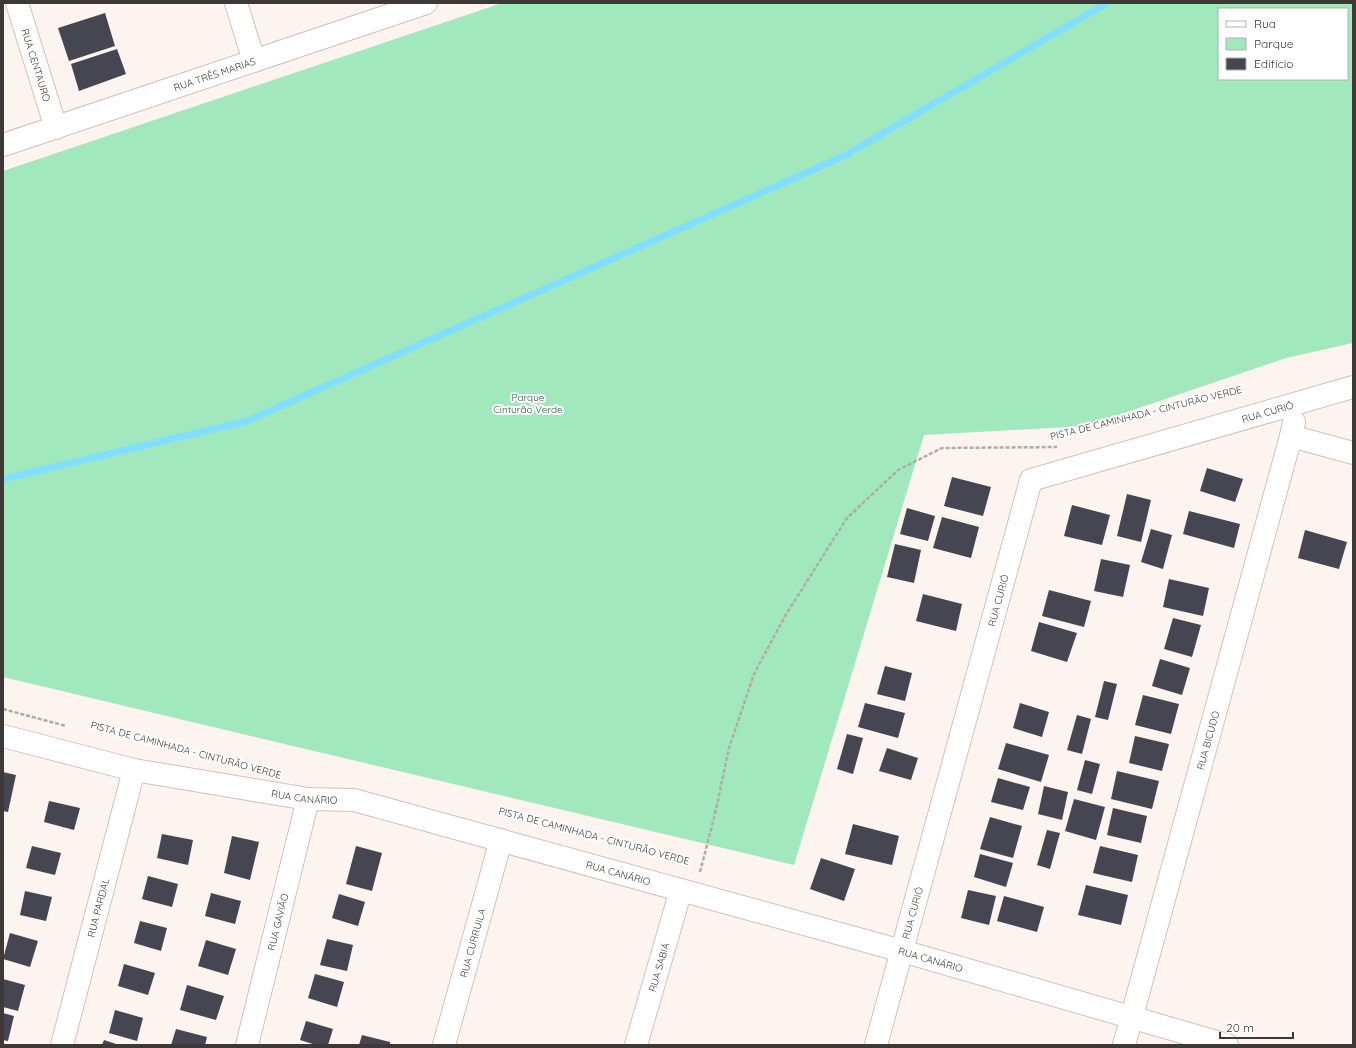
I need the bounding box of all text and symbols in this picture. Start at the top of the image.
legend [1218,8,1348,80]
text: Rua [1254,16,1276,31]
street label: RUA CENTAURO [19,27,54,103]
text: Parque [1254,36,1294,51]
street label: RUA TRÊS MARIAS [172,54,257,94]
text: Edifício [1254,56,1294,71]
street label: PISTA DE CAMINHADA - CINTURÃO VERDE [1049,383,1243,443]
park label: Parque Cinturão Verde [493,391,563,416]
street label: RUA CURIÓ [1240,398,1295,425]
street label: RUA CURIÓ [985,573,1011,628]
street label: RUA BICUDO [1193,709,1222,771]
street label: PISTA DE CAMINHADA - CINTURÃO VERDE [89,718,283,782]
street label: RUA CANÁRIO [270,787,338,806]
street label: PISTA DE CAMINHADA - CINTURÃO VERDE [497,804,691,868]
street label: RUA CANÁRIO [585,858,653,888]
street label: RUA PARDAL [84,876,112,939]
street label: RUA CURIÓ [899,885,926,940]
street label: RUA GAVIÃO [264,891,291,952]
street label: RUA CURRUILA [457,906,488,979]
street label: RUA SABIÁ [645,941,672,993]
street label: RUA CANÁRIO [897,944,965,975]
scale bar [1220,1014,1293,1040]
text: 20 m [1226,1020,1254,1035]

